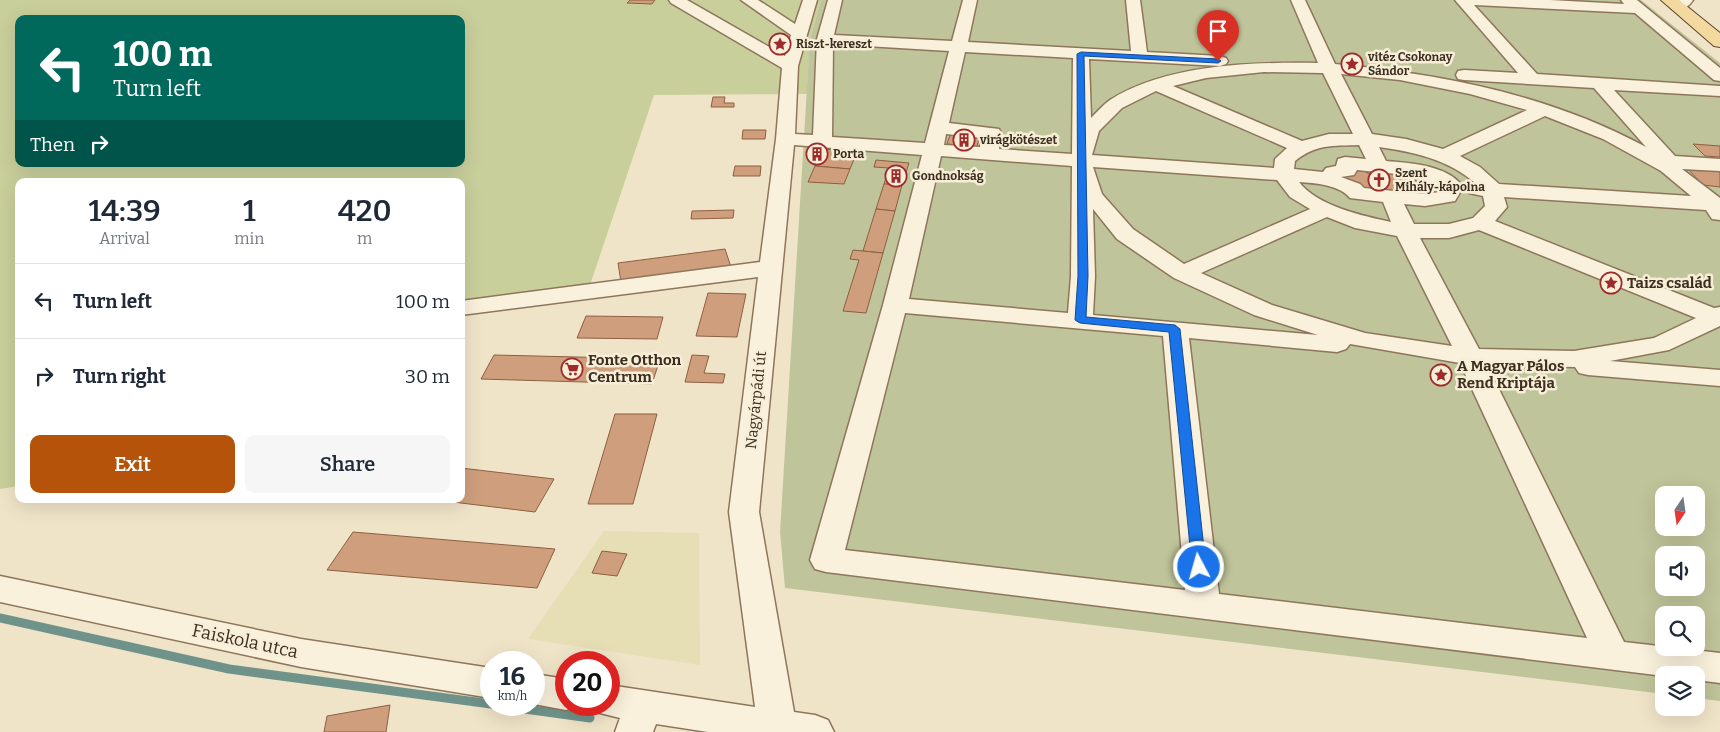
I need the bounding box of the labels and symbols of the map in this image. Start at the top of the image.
pin [1197,10,1239,61]
place icon: Riszt-kereszt [768,32,792,56]
place label: Riszt-kereszt [796,37,872,51]
place label: vitéz Csokonay Sándor [1367,50,1453,78]
place icon: vitéz Csokonay Sándor [1340,52,1364,76]
building icon: virágkötészet [952,128,976,152]
place label: virágkötészet [979,133,1058,147]
building icon: Porta [805,142,829,166]
place label: Porta [833,147,864,161]
building icon: Gondnokság [884,164,908,188]
place label: Szent Mihály-kápolna [1395,166,1485,194]
church icon: Szent Mihály-kápolna [1367,168,1391,192]
place label: Gondnokság [912,169,984,183]
place icon: Taizs család [1599,271,1623,295]
place label: Taizs család [1627,274,1712,292]
street label: Nagyárpádi út [742,349,770,450]
place label: Fonte Otthon Centrum [588,351,682,386]
supermarket icon: Fonte Otthon Centrum [560,357,584,381]
place label: A Magyar Pálos Rend Kriptája [1457,357,1564,392]
place icon: A Magyar Pálos Rend Kriptája [1429,363,1453,387]
north arrow [1655,486,1705,536]
position arrow [1172,540,1224,592]
street label: Faiskola utca [190,619,300,663]
speed limit sign: 20 [555,651,620,716]

